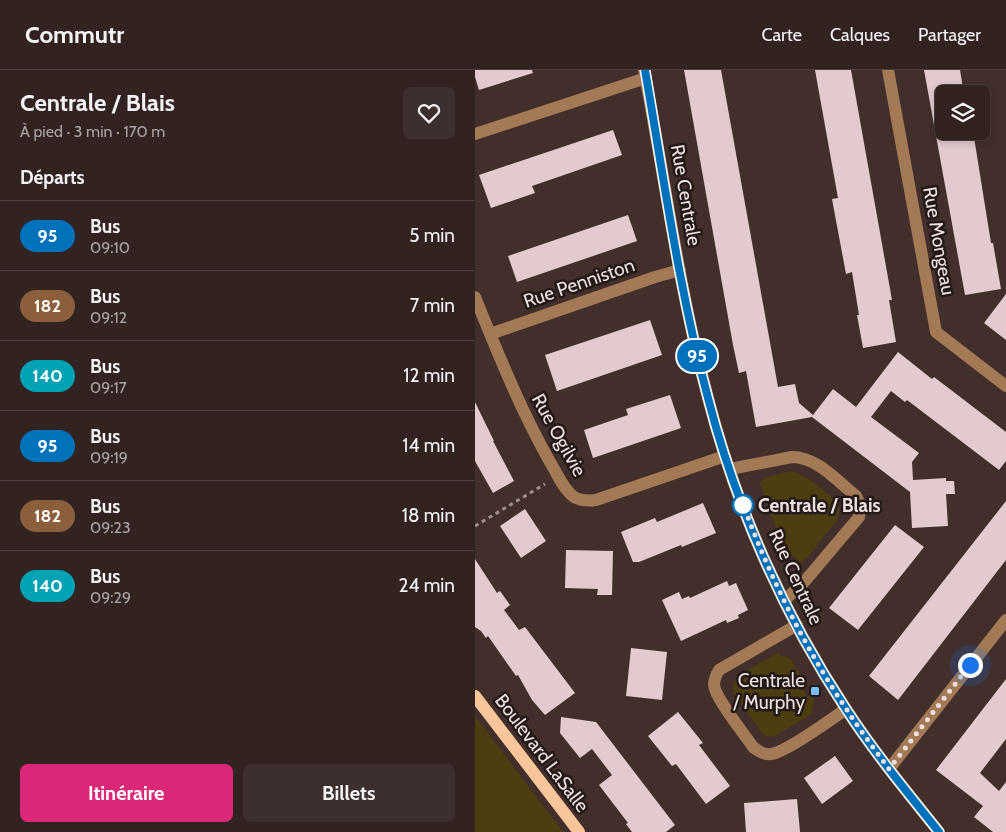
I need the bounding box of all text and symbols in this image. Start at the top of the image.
text: Commutr [25,20,124,49]
text: Carte [761,24,802,46]
text: Calques [830,24,890,46]
text: Partager [918,24,981,46]
map controls [935,85,990,140]
button: layers [935,85,990,140]
button: heart [403,87,455,139]
text: Centrale / Blais [20,88,175,117]
text: À pied · 3 min · 170 m [20,122,165,141]
street label: Rue Centrale [666,143,706,248]
text: Départs [20,166,85,189]
street label: Rue Mongeau [918,185,960,297]
text: Bus [90,215,120,238]
text: 5 min [409,224,455,247]
text: 95 [38,225,57,247]
text: 09:10 [90,238,130,257]
street label: Rue Penniston [520,253,638,313]
text: Bus [90,285,120,308]
text: 7 min [410,294,455,317]
text: 182 [34,295,61,317]
text: 09:12 [90,308,127,327]
line badge: 95 [675,340,719,372]
text: 95 [687,345,707,367]
text: Bus [90,355,120,378]
text: 12 min [403,364,455,387]
text: 140 [32,365,63,387]
text: 09:17 [90,378,127,397]
street label: Rue Ogilvie [527,390,591,481]
text: Bus [90,425,120,448]
text: 14 min [402,434,455,457]
text: 95 [38,435,57,457]
text: 09:19 [90,448,128,467]
marker: Centrale / Blais [732,494,754,516]
place label: Centrale / Blais [758,494,881,517]
text: Bus [90,495,120,518]
text: 18 min [402,504,455,527]
text: 182 [34,505,61,527]
text: 09:23 [90,518,131,537]
street label: Rue Centrale [764,526,828,628]
text: Bus [90,565,120,588]
text: 24 min [398,574,455,597]
text: 140 [32,575,63,597]
text: 09:29 [90,588,131,607]
your location [958,653,983,678]
place label: Centrale / Murphy [732,669,805,714]
marker: Centrale / Murphy [809,685,821,697]
street label: Boulevard LaSalle [490,689,594,817]
button: Itinéraire [20,764,233,822]
button: Billets [243,764,455,822]

